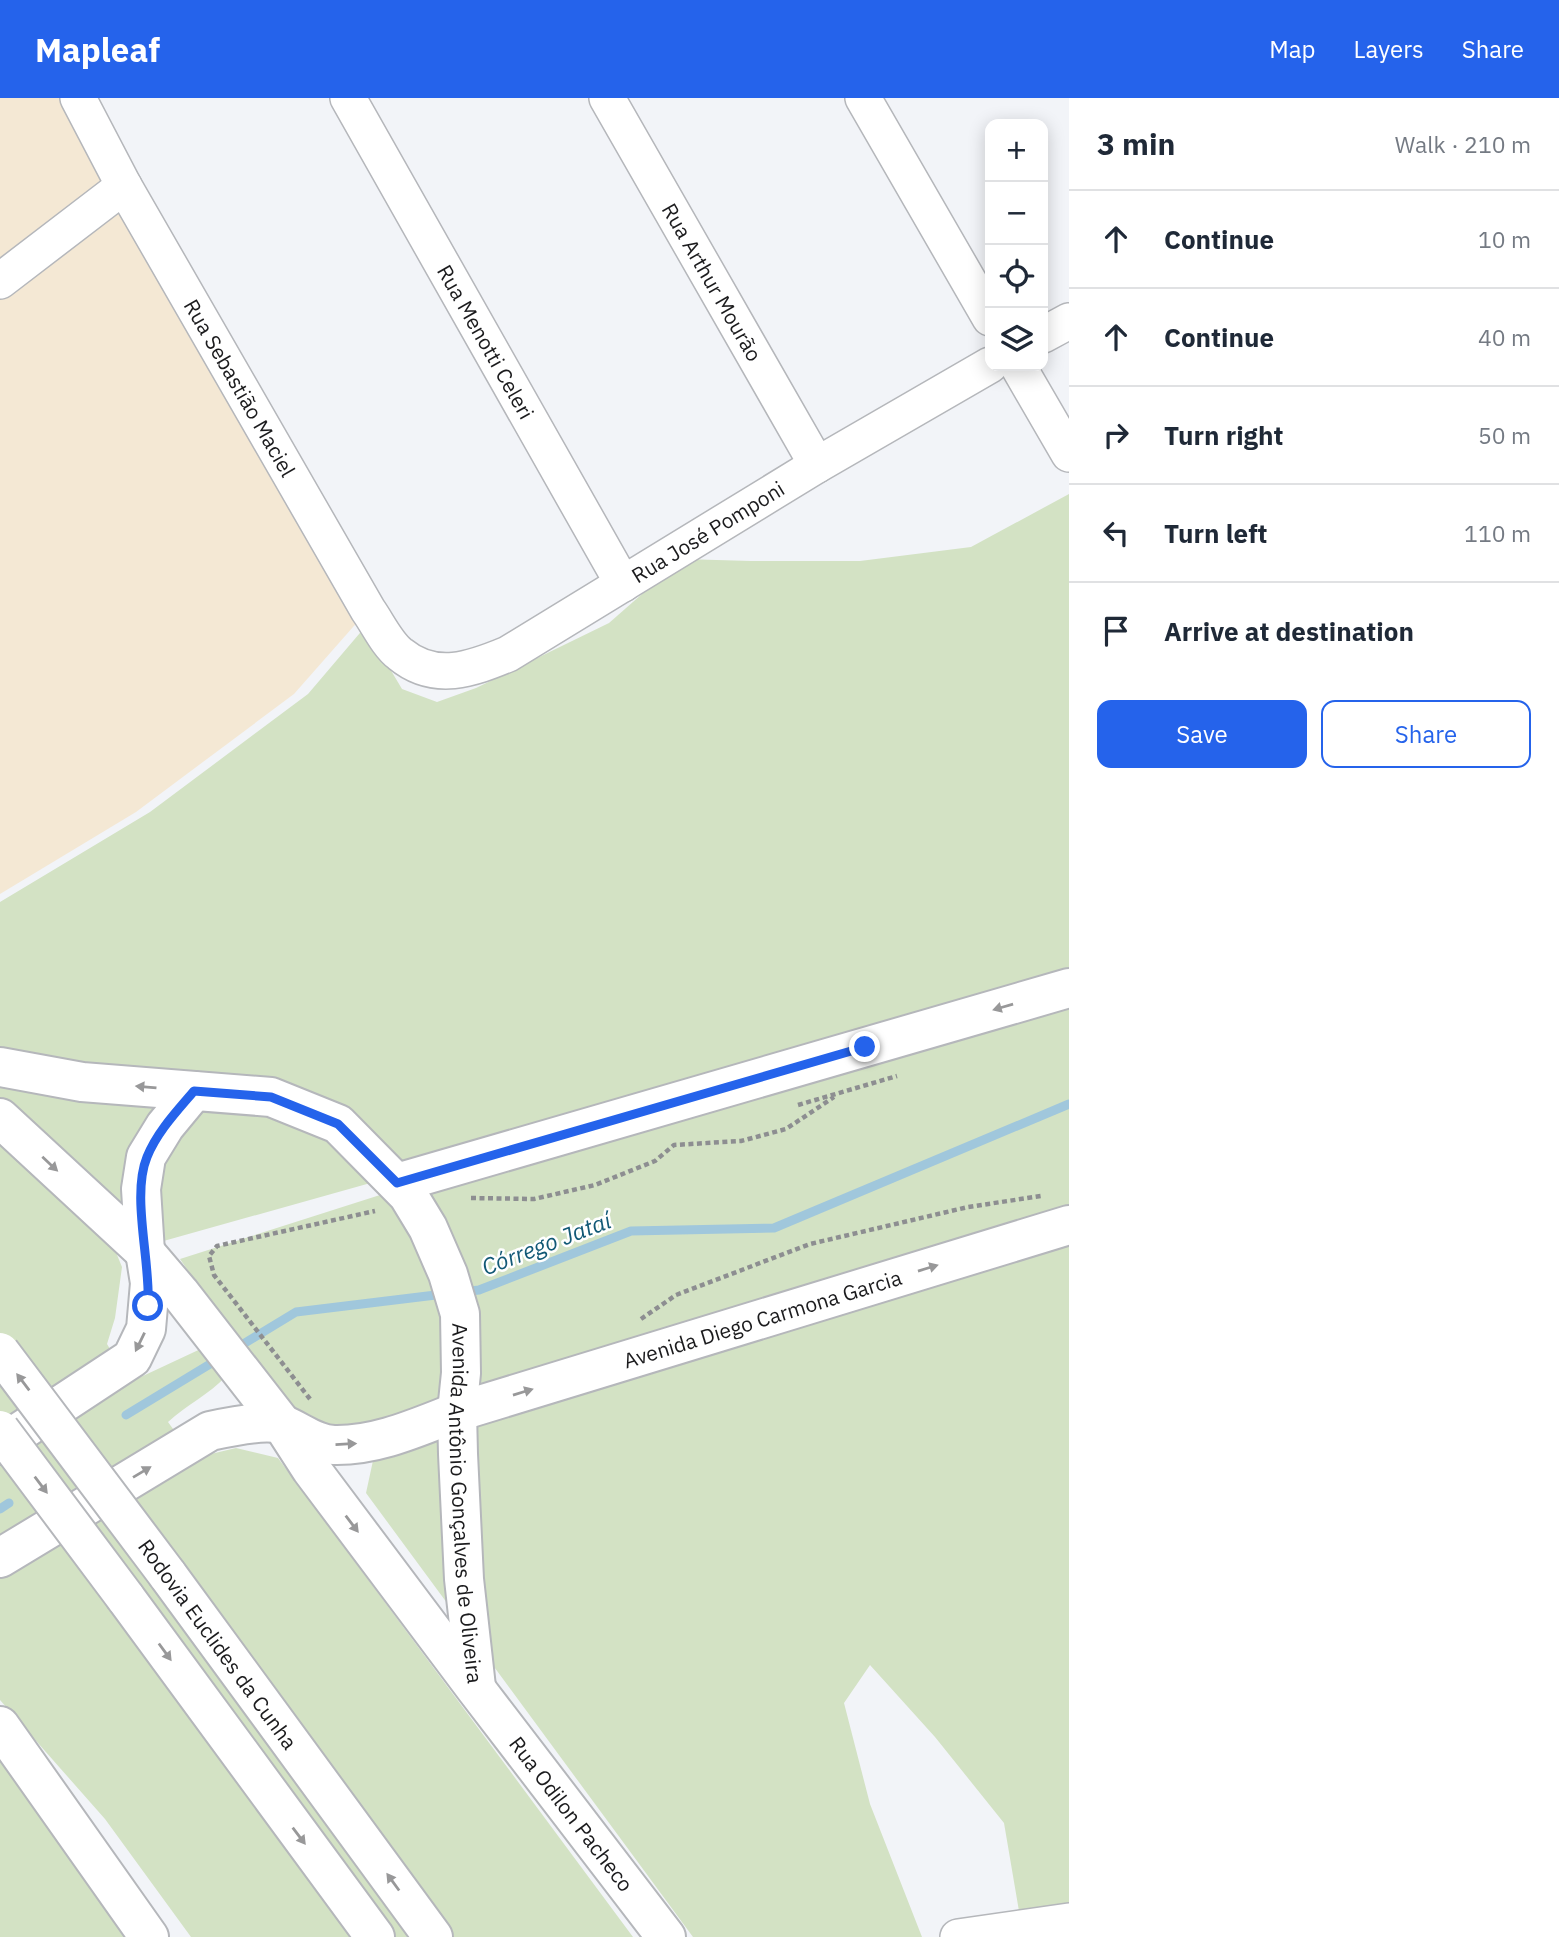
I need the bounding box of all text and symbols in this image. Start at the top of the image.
text: Mapleaf [35,28,160,71]
text: Map [1269,33,1316,65]
text: Layers [1354,33,1424,65]
text: Share [1462,33,1524,65]
map controls [985,119,1048,371]
button: + [985,119,1048,182]
text: 3 min [1097,124,1175,163]
text: Walk · 210 m [1395,129,1531,159]
button: − [985,182,1048,245]
street label: Rua Arthur Mourão [656,198,769,366]
icon: ahead [1097,220,1135,258]
text: Continue [1164,222,1274,256]
text: 10 m [1478,224,1531,254]
button: locate [985,245,1048,308]
street label: Rua Menotti Celeri [431,259,541,424]
street label: Rua Sebastião Maciel [178,294,302,482]
button: layers [985,308,1048,371]
icon: ahead [1097,318,1135,356]
text: Continue [1164,320,1274,354]
text: 40 m [1478,322,1531,352]
icon: right [1097,416,1135,454]
text: Turn right [1164,418,1283,452]
text: 50 m [1478,420,1531,450]
street label: Rua José Pomponi [626,474,789,589]
icon: left [1097,514,1135,552]
text: Turn left [1164,516,1267,550]
text: 110 m [1464,518,1531,548]
icon: arrive [1097,612,1135,650]
text: Arrive at destination [1164,614,1414,648]
button: Save [1097,700,1307,768]
button: Share [1321,700,1531,768]
one-way arrow [992,1002,1014,1013]
route end [849,1031,880,1062]
one-way arrow [135,1081,157,1092]
one-way arrow [41,1156,59,1172]
water label: Córrego Jataí [477,1204,617,1281]
street label: Avenida Diego Carmona Garcia [620,1263,905,1374]
one-way arrow [917,1263,938,1273]
route start [132,1290,163,1321]
street label: Avenida Antônio Gonçalves de Oliveira [443,1323,490,1685]
one-way arrow [134,1332,145,1352]
one-way arrow [16,1373,30,1391]
one-way arrow [512,1387,533,1397]
one-way arrow [335,1438,357,1449]
one-way arrow [133,1466,152,1478]
one-way arrow [34,1476,48,1494]
one-way arrow [345,1514,359,1533]
street label: Rodovia Euclides da Cunha [132,1533,304,1755]
one-way arrow [158,1643,172,1661]
street label: Rua Odilon Pacheco [503,1730,640,1897]
one-way arrow [292,1827,306,1845]
one-way arrow [386,1873,400,1891]

